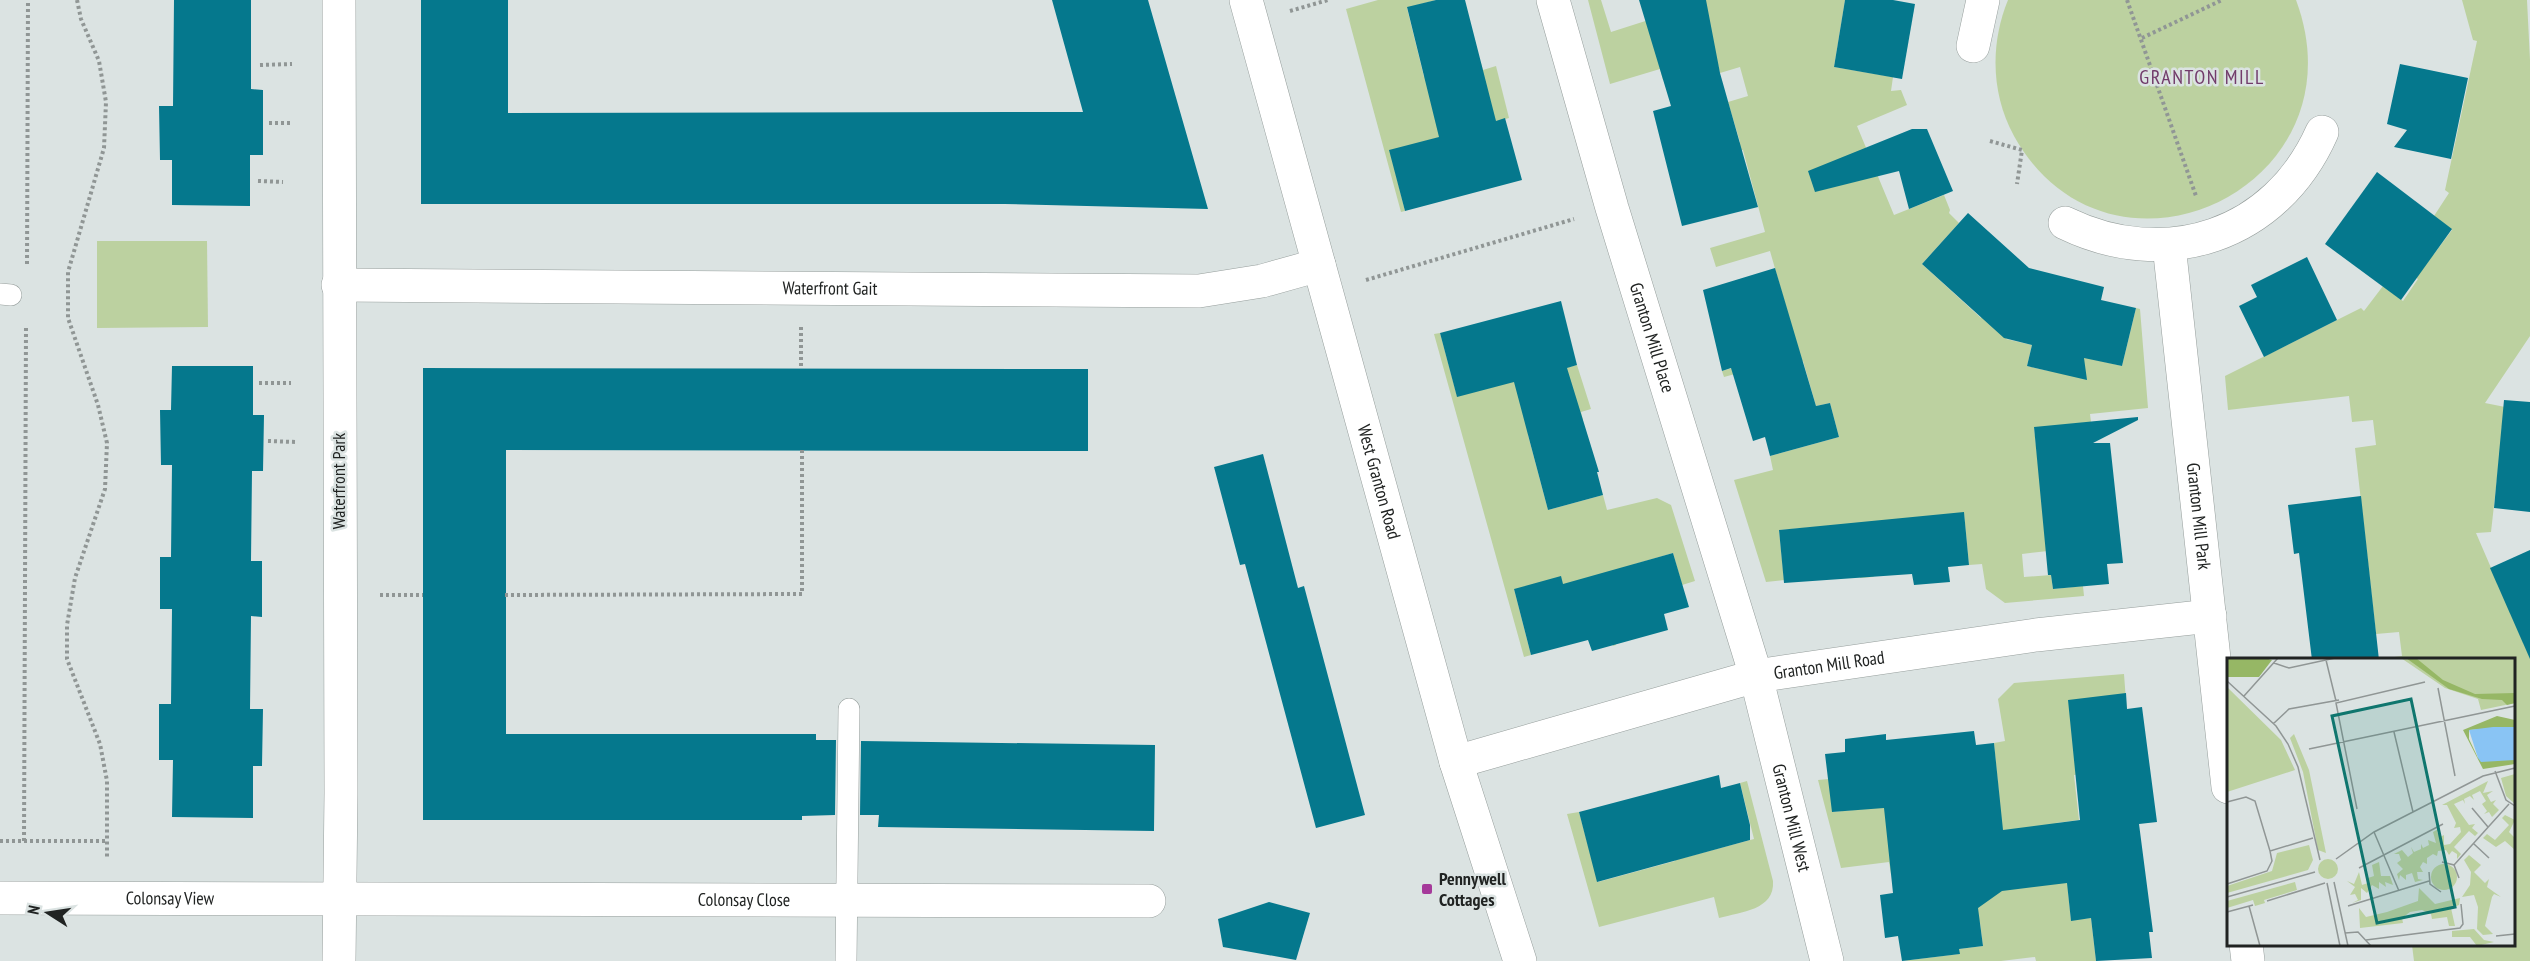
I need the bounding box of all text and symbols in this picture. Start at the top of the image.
district label: GRANTON MILL [2139,64,2265,90]
street label: Waterfront Gait [782,276,878,300]
street label: Granton Mill Place [1625,280,1680,395]
street label: West Granton Road [1353,422,1406,542]
street label: Waterfront Park [327,433,350,529]
street label: Granton Mill Park [2182,462,2216,571]
street label: Granton Mill Road [1772,645,1886,684]
inset map [2227,658,2515,946]
street label: Granton Mill West [1767,761,1816,874]
place label: Pennywell Cottages [1439,867,1506,911]
marker: Pennywell Cottages [1420,882,1434,896]
north arrow [18,883,78,943]
street label: Colonsay View [126,886,215,910]
street label: Colonsay Close [698,888,790,911]
text: N [23,904,44,916]

